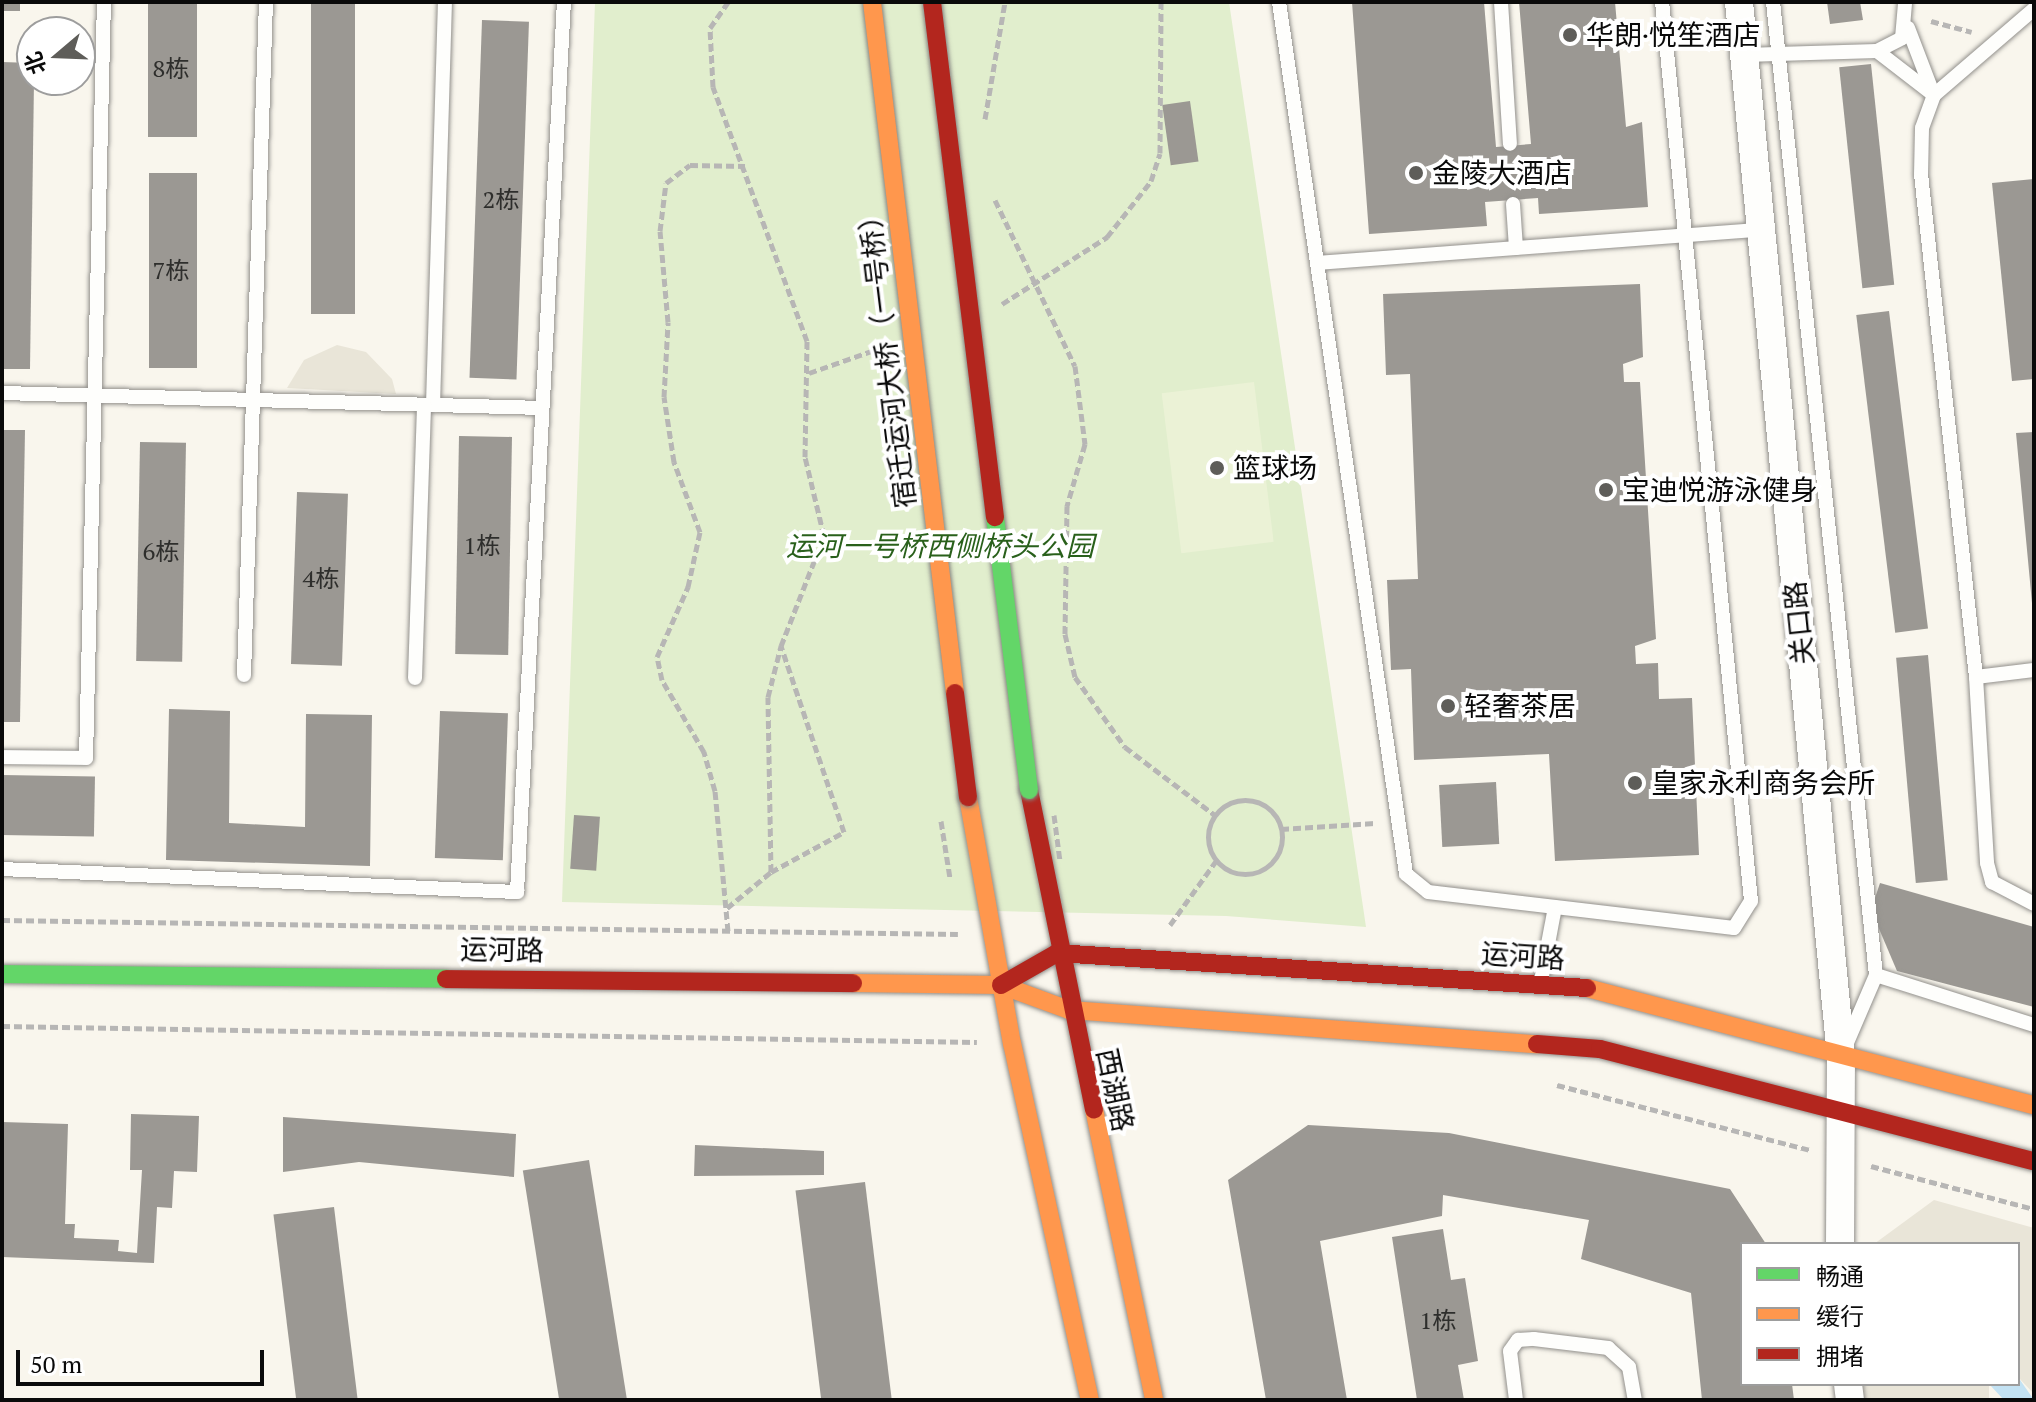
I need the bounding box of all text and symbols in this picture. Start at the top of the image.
north arrow [16,16,96,96]
place label: 华朗·悦笙酒店 [1586,18,1761,52]
marker: 华朗·悦笙酒店 [1561,26,1579,44]
text: 北 [17,48,52,78]
house number: 8栋 [153,55,189,83]
place label: 金陵大酒店 [1432,156,1572,190]
marker: 金陵大酒店 [1407,164,1425,182]
house number: 2栋 [483,186,519,214]
street label: 宿迁运河大桥（一号桥） [852,200,922,510]
house number: 7栋 [153,257,189,285]
place label: 篮球场 [1233,451,1317,485]
marker: 篮球场 [1208,459,1226,477]
place label: 宝迪悦游泳健身 [1622,473,1818,507]
marker: 宝迪悦游泳健身 [1597,481,1615,499]
park label: 运河一号桥西侧桥头公园 [786,529,1094,563]
house number: 1栋 [464,532,500,560]
house number: 6栋 [143,538,179,566]
house number: 4栋 [303,565,339,593]
street label: 关口路 [1778,579,1820,667]
place label: 轻奢茶居 [1464,689,1576,723]
marker: 轻奢茶居 [1439,697,1457,715]
place label: 皇家永利商务会所 [1651,766,1875,800]
marker: 皇家永利商务会所 [1626,774,1644,792]
street label: 运河路 [460,932,544,968]
street label: 运河路 [1480,936,1566,976]
street label: 西湖路 [1090,1045,1140,1135]
legend [1740,1242,2020,1386]
text: 畅通 [1816,1260,1864,1292]
text: 缓行 [1816,1300,1864,1332]
house number: 1栋 [1420,1307,1456,1335]
scale bar [20,1334,268,1384]
text: 拥堵 [1816,1340,1864,1372]
text: 50 m [30,1348,82,1380]

